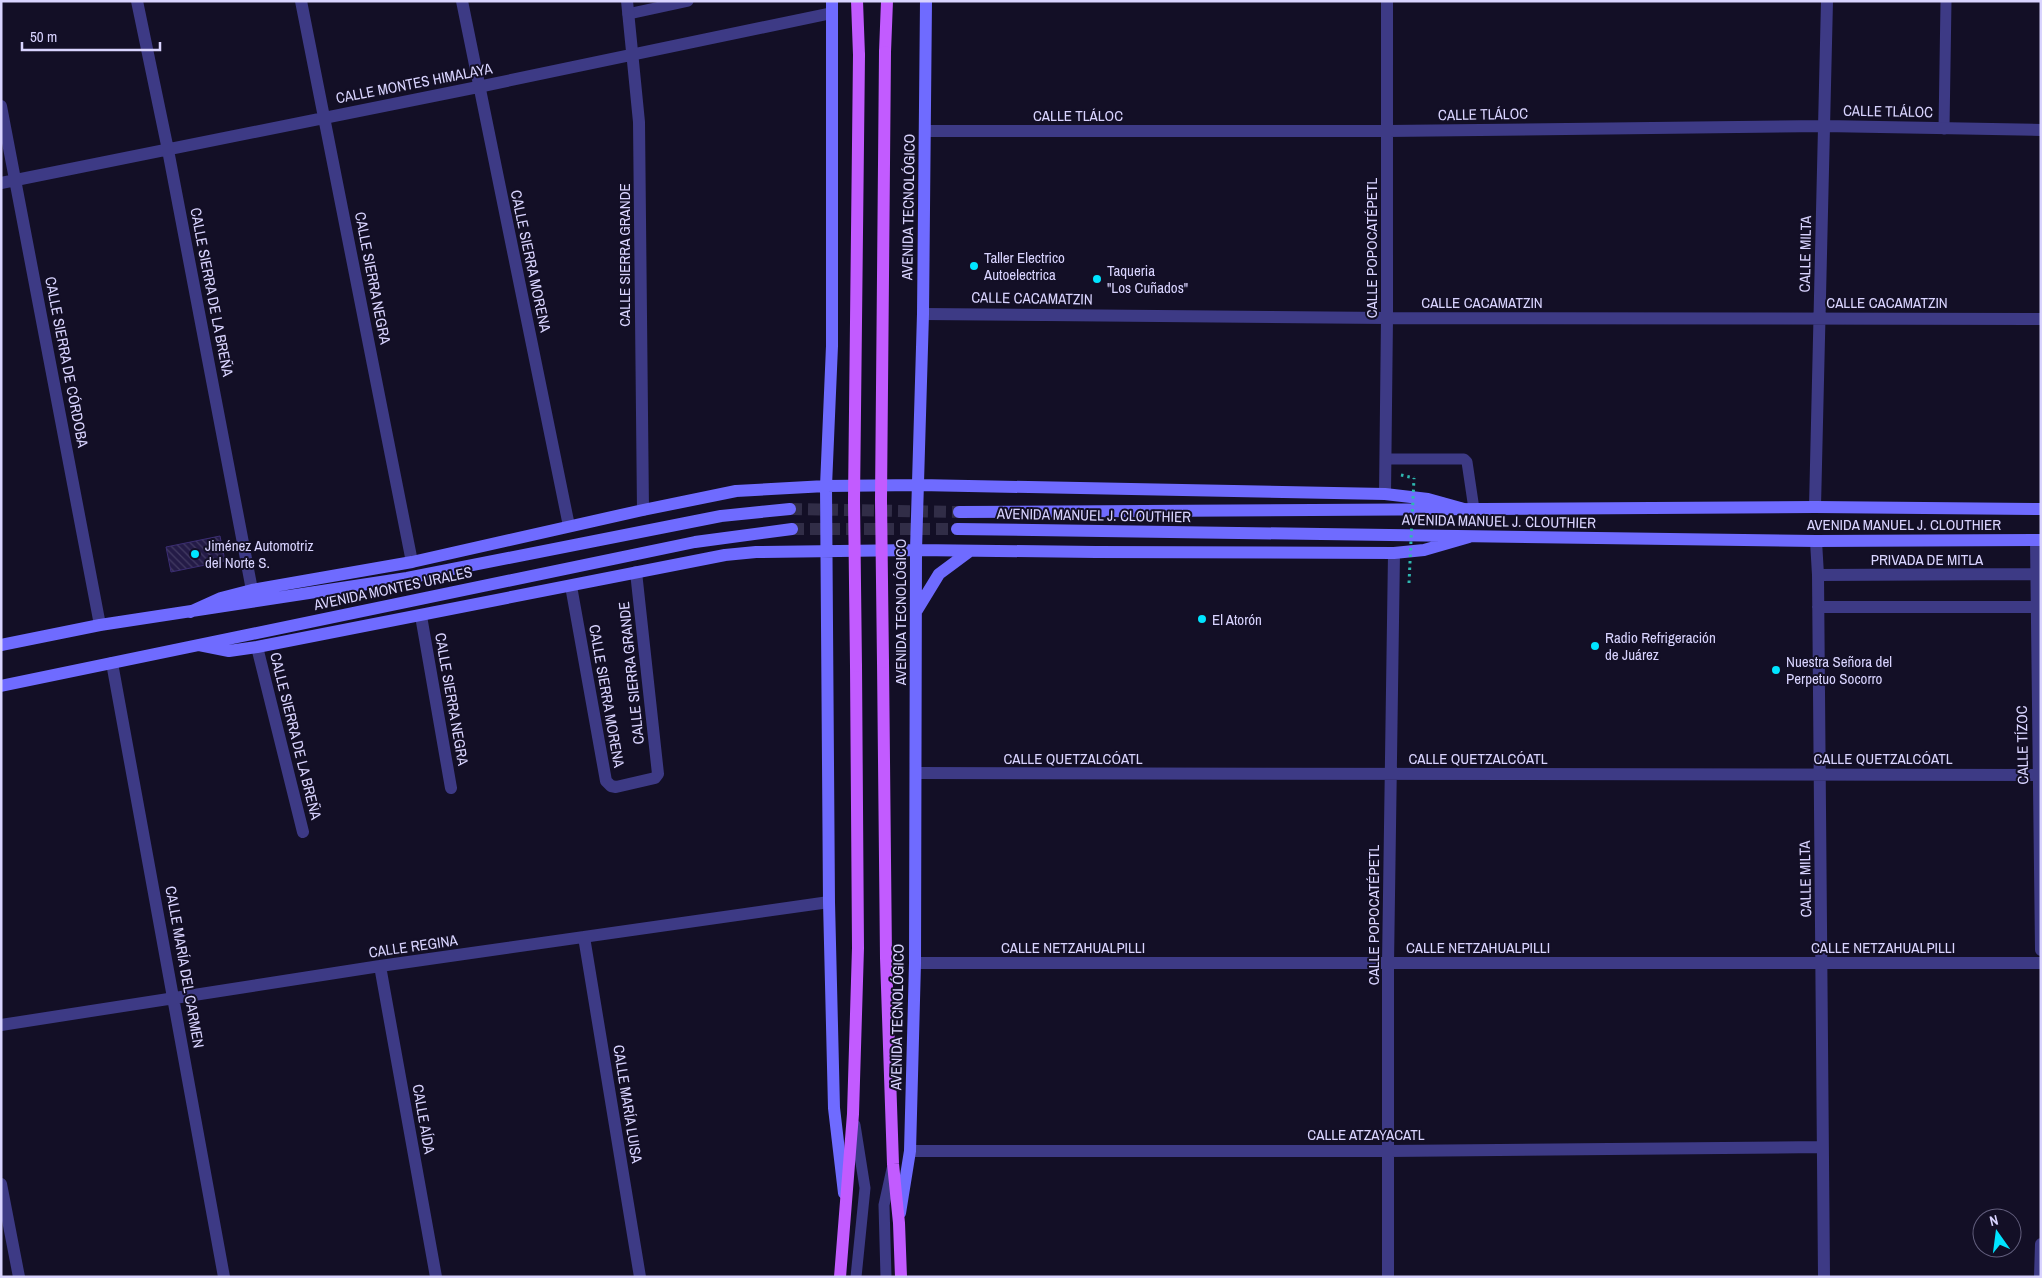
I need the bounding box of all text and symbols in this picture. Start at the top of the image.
scale bar [22,20,160,52]
text: 50 m [30,26,57,47]
street label: CALLE MONTES HIMALAYA [334,57,495,108]
street label: CALLE TLÁLOC [1843,100,1933,122]
street label: CALLE TLÁLOC [1438,103,1528,125]
street label: CALLE TLÁLOC [1033,105,1123,126]
street label: AVENIDA TECNOLÓGICO [896,134,920,281]
street label: CALLE POPOCATÉPETL [1361,178,1382,318]
street label: CALLE SIERRA GRANDE [614,183,635,327]
street label: CALLE SIERRA MORENA [506,188,557,335]
street label: CALLE SIERRA DE LA BREÑA [185,206,239,379]
street label: CALLE SIERRA NEGRA [350,210,396,347]
street label: CALLE MILTA [1794,215,1816,293]
place label: Taller Electrico Autoelectrica [983,247,1065,285]
marker: Taller Electrico Autoelectrica [968,260,980,272]
place label: Taqueria "Los Cuñados" [1107,260,1188,298]
marker: Taqueria "Los Cuñados" [1091,273,1103,285]
street label: CALLE SIERRA DE CÓRDOBA [40,275,94,450]
street label: CALLE CACAMATZIN [971,286,1093,310]
street label: CALLE CACAMATZIN [1421,292,1543,313]
street label: CALLE CACAMATZIN [1826,292,1948,313]
street label: AVENIDA MANUEL J. CLOUTHIER [996,503,1191,527]
street label: AVENIDA MANUEL J. CLOUTHIER [1401,509,1596,533]
street label: AVENIDA MANUEL J. CLOUTHIER [1806,514,2001,535]
place label: Jiménez Automotriz del Norte S. [205,535,314,573]
street label: AVENIDA TECNOLÓGICO [890,539,911,686]
marker: Jiménez Automotriz del Norte S. [189,548,201,560]
street label: PRIVADA DE MITLA [1871,549,1984,570]
street label: AVENIDA MONTES URALES [311,561,474,615]
street label: CALLE SIERRA GRANDE [613,601,649,745]
place label: El Atorón [1212,609,1262,630]
marker: El Atorón [1196,613,1208,625]
street label: CALLE SIERRA MORENA [584,623,630,770]
place label: Radio Refrigeración de Juárez [1605,627,1716,665]
street label: CALLE SIERRA NEGRA [430,631,474,768]
marker: Radio Refrigeración de Juárez [1589,640,1601,652]
street label: CALLE SIERRA DE LA BREÑA [265,650,327,823]
place label: Nuestra Señora del Perpetuo Socorro [1786,651,1892,689]
marker: Nuestra Señora del Perpetuo Socorro [1770,664,1782,676]
street label: CALLE TÍZOC [2011,705,2033,785]
street label: CALLE QUETZALCÓATL [1003,748,1143,769]
street label: CALLE QUETZALCÓATL [1408,748,1548,769]
street label: CALLE QUETZALCÓATL [1813,748,1953,769]
street label: CALLE MILTA [1794,840,1816,918]
street label: CALLE POPOCATÉPETL [1363,845,1384,985]
street label: CALLE MARÍA DEL CARMEN [160,884,210,1050]
street label: CALLE REGINA [367,929,460,963]
street label: CALLE NETZAHUALPILLI [1001,937,1145,958]
street label: CALLE NETZAHUALPILLI [1406,937,1550,958]
street label: CALLE NETZAHUALPILLI [1811,937,1955,958]
street label: AVENIDA TECNOLÓGICO [885,944,909,1091]
street label: CALLE MARÍA LUISA [608,1043,648,1166]
street label: CALLE AÍDA [408,1082,441,1156]
street label: CALLE ATZAYACATL [1307,1124,1425,1145]
north arrow [1972,1208,2022,1258]
text: N [1988,1211,2000,1230]

